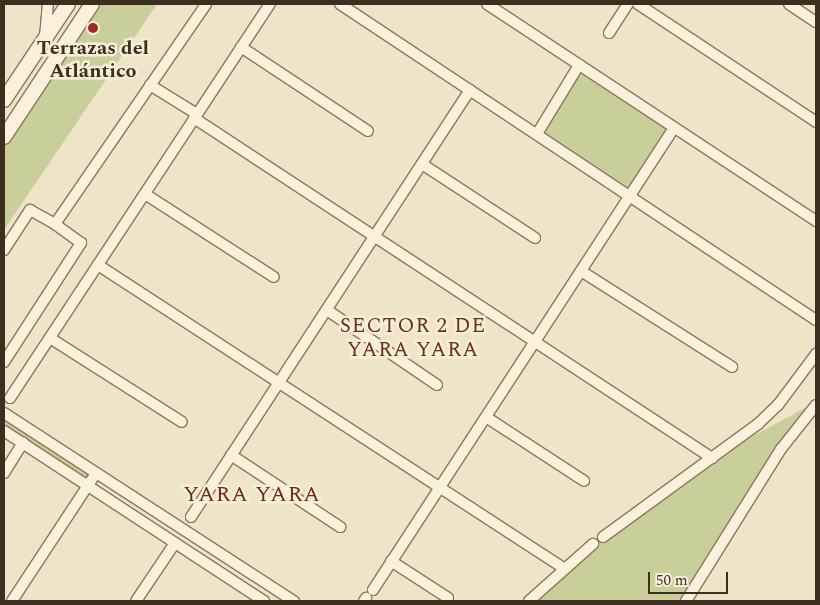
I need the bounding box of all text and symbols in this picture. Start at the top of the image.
marker: Terrazas del Atlántico [87,22,99,34]
place label: Terrazas del Atlántico [37,36,149,83]
district label: SECTOR 2 DE YARA YARA [338,313,488,363]
district label: YARA YARA [182,482,322,508]
scale bar [650,562,730,594]
text: 50 m [656,569,688,592]

